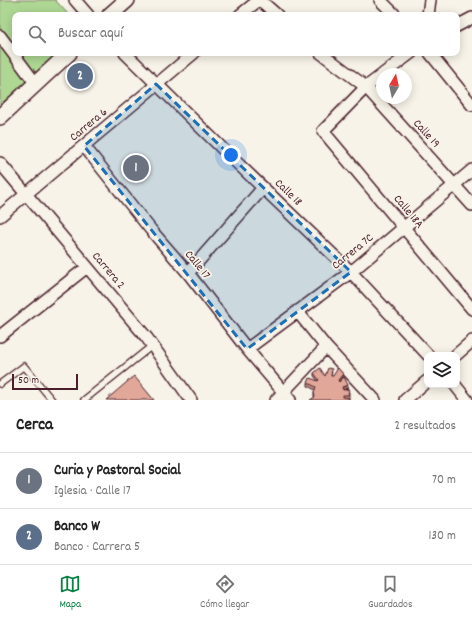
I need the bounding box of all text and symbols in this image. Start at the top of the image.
search box [12,12,460,56]
icon: search [26,23,48,45]
text: Buscar aquí [58,23,123,45]
pin: 2 [67,61,93,91]
north arrow [376,68,412,104]
street label: Carrera 6 [67,104,112,146]
street label: Calle 19 [409,116,443,152]
your location [221,145,241,165]
pin: 1 [123,153,149,183]
street label: Calle 18 [270,176,306,211]
street label: Calle 18A [389,191,427,233]
street label: Carrera 7C [329,230,377,274]
street label: Calle 17 [180,247,214,283]
street label: Carrera 2 [87,249,129,293]
map controls [424,352,460,388]
button: layers [424,352,460,388]
scale bar [12,372,78,391]
text: 50 m [18,373,39,389]
text: Cerca [16,414,53,438]
text: 2 resultados [394,417,456,436]
text: Curia y Pastoral Social [54,460,181,482]
text: 1 [28,471,30,490]
text: 70 m [432,471,456,490]
text: Iglesia · Calle 17 [54,482,131,501]
text: Banco W [54,516,100,538]
text: 2 [26,527,32,546]
text: 130 m [428,527,456,546]
text: Banco · Carrera 5 [54,538,140,557]
tab: Mapa [59,573,81,613]
tab: Cómo llegar [200,573,249,613]
tab: Guardados [368,573,413,613]

